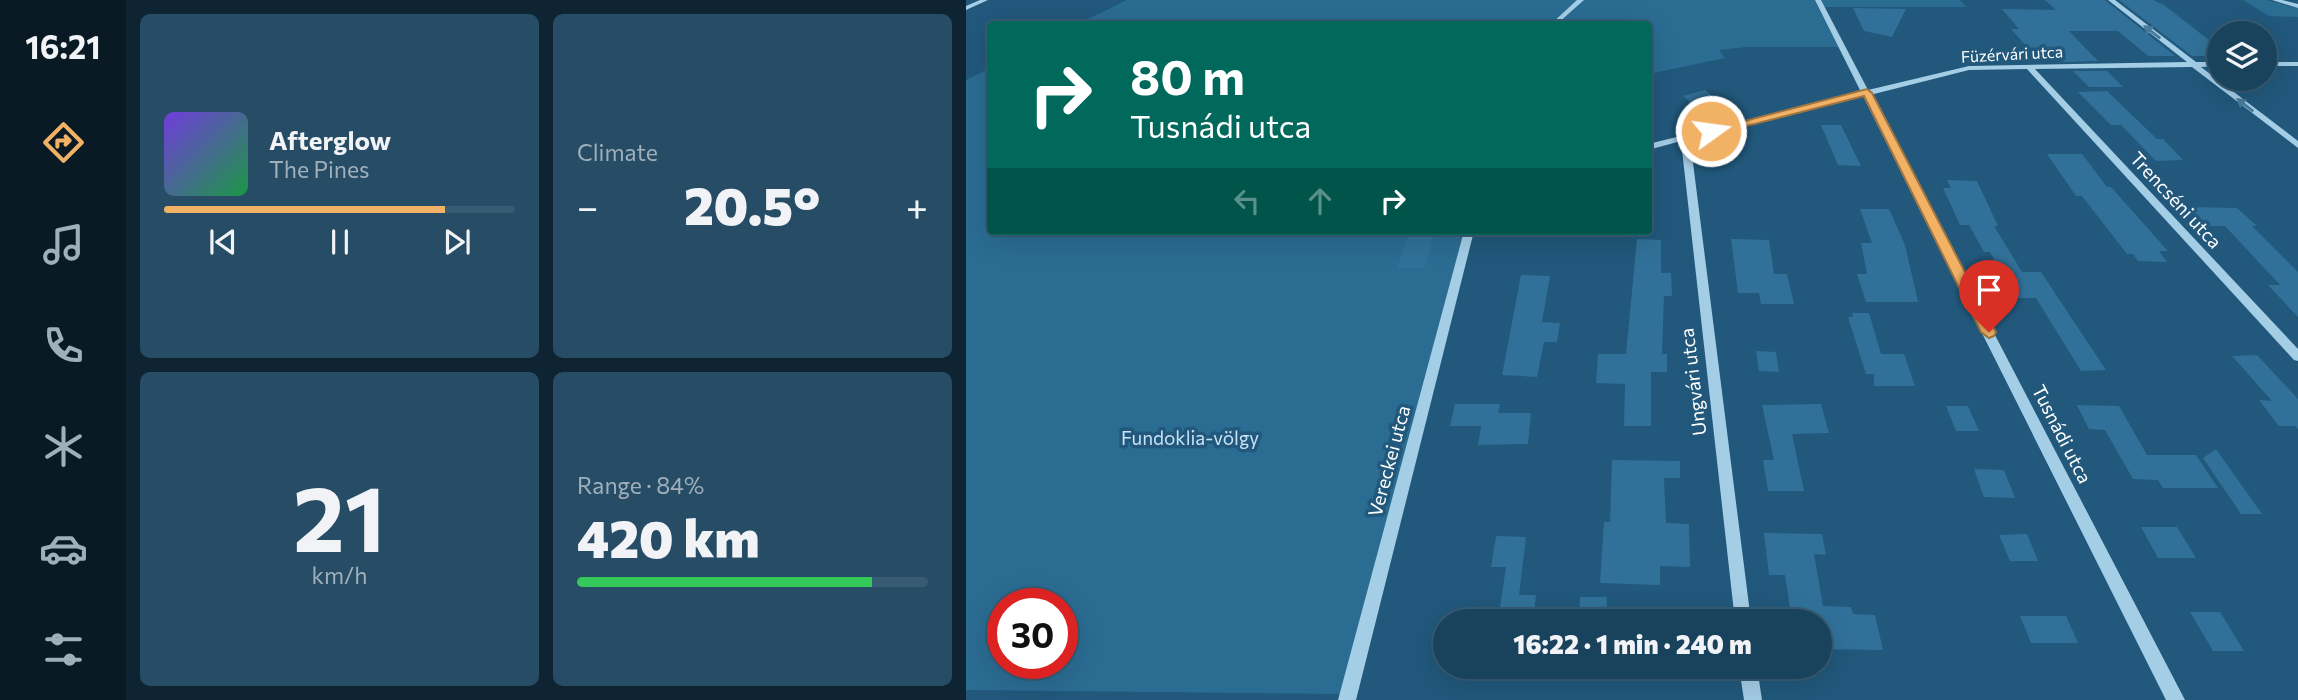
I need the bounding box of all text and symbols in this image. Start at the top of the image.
map controls [2207,21,2277,91]
button: layers [2207,21,2277,91]
one-way arrow [2143,25,2161,40]
text: 16:21 [25,26,101,66]
street label: Füzérvári utca [1960,41,2064,66]
text: 80 m [1130,45,1245,105]
icon: right [1015,49,1106,140]
position arrow [1674,94,1748,168]
one-way arrow [2237,97,2255,112]
text: Tusnádi utca [1130,105,1311,145]
icon: directions [39,118,88,167]
text: Afterglow [269,124,391,155]
text: Climate [577,138,658,166]
street label: Trencséni utca [2126,147,2227,253]
text: The Pines [269,155,370,183]
text: 20.5° [684,172,820,236]
text: − [577,182,599,229]
text: + [906,182,928,229]
icon: left [1228,182,1266,220]
icon: ahead [1301,182,1339,220]
icon: right [1374,182,1412,220]
icon: music [39,220,88,269]
icon: previous [204,223,242,261]
icon: pause [321,223,359,261]
icon: next [438,223,476,261]
pin [1959,260,2019,332]
icon: arrive [1970,271,2008,309]
icon: phone [39,321,88,370]
street label: Ungvári utca [1674,327,1711,437]
street label: Tusnádi utca [2028,381,2097,487]
street label: Vereckei utca [1363,403,1414,519]
icon: climate [39,422,88,471]
park label: Fundoklia-völgy [1121,426,1259,449]
text: 21 [293,459,386,571]
text: Range · 84% [577,471,704,499]
text: 420 km [577,505,760,569]
icon: car [39,524,88,573]
text: km/h [312,561,367,589]
speed limit sign: 30 [987,588,1078,679]
icon: filters [39,625,88,674]
text: 16:22 · 1 min · 240 m [1513,628,1752,659]

